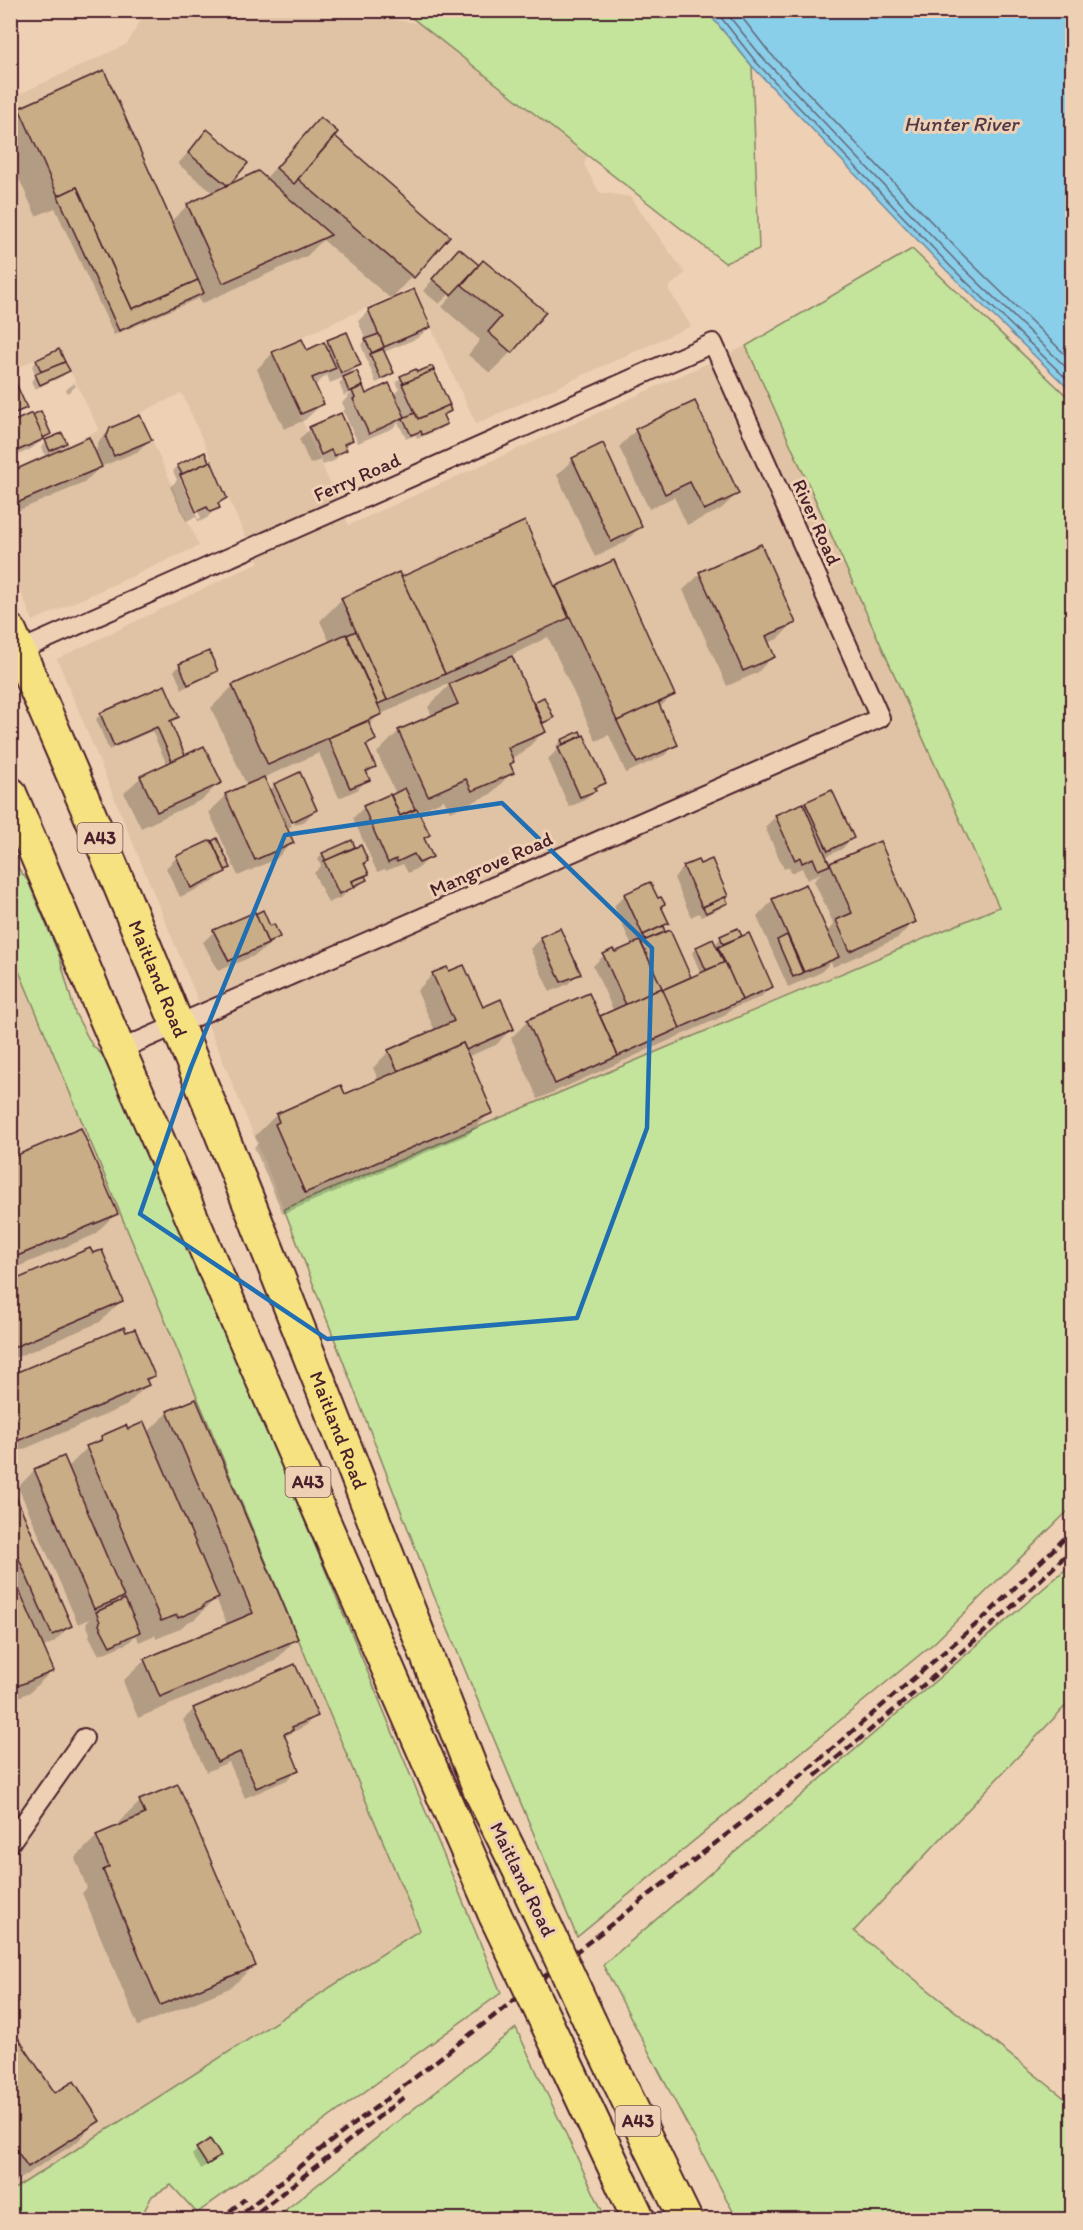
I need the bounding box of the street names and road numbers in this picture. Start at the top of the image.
street label: Ferry Road [310,447,404,507]
street label: River Road [787,475,847,569]
road number: A43 [78,823,122,853]
street label: Mangrove Road [426,826,556,902]
street label: Maitland Road [124,917,193,1041]
street label: Maitland Road [305,1368,373,1493]
road number: A43 [286,1467,330,1497]
street label: Maitland Road [485,1818,561,1940]
road number: A43 [616,2106,660,2136]

